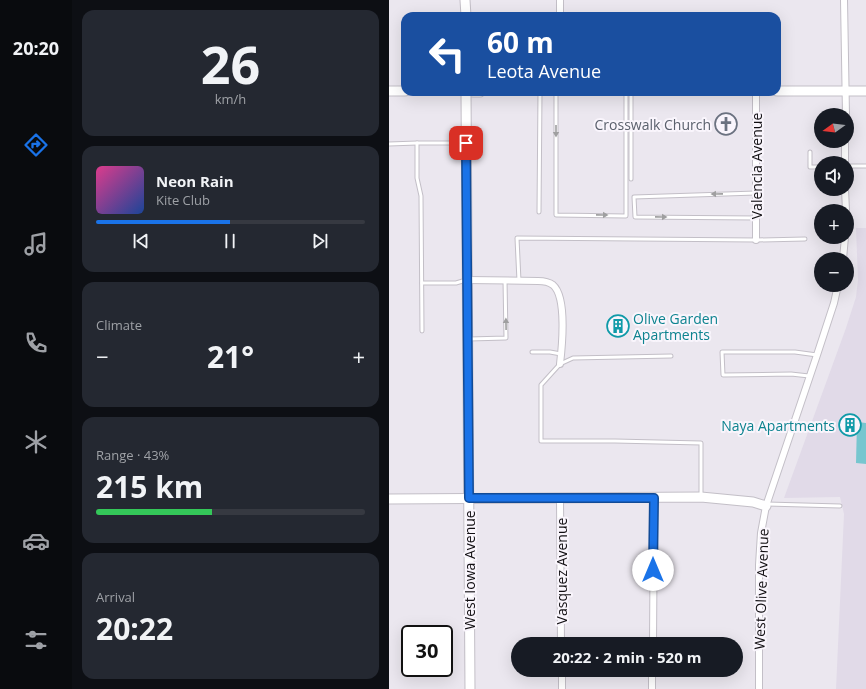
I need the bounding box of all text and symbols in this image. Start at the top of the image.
text: 60 m [487,23,554,61]
text: 26 [201,28,260,99]
icon: left [421,28,473,80]
text: 20:20 [13,36,59,60]
text: Leota Avenue [487,59,601,83]
text: km/h [215,90,246,108]
north arrow [814,108,854,148]
map controls [814,108,854,292]
church icon: Crosswalk Church [713,111,739,137]
street label: Valencia Avenue [747,113,766,219]
place label: Crosswalk Church [595,115,711,134]
one-way arrow [553,125,559,138]
pin [449,126,483,160]
icon: directions [22,131,50,159]
icon: arrive [455,132,477,154]
button: sound [814,156,854,196]
text: Neon Rain [156,171,234,191]
text: Kite Club [156,191,210,209]
one-way arrow [710,191,723,197]
button: + [814,204,854,244]
one-way arrow [596,212,609,218]
one-way arrow [655,214,667,221]
icon: music [22,230,50,258]
icon: previous [130,230,152,252]
icon: pause [219,230,241,252]
icon: next [309,230,331,252]
button: − [814,252,854,292]
place label: Olive Garden Apartments [633,309,718,344]
building icon: Olive Garden Apartments [605,313,631,339]
text: Climate [96,316,142,334]
one-way arrow [503,317,509,330]
icon: phone [22,329,50,357]
text: 21° [207,336,254,377]
text: − [96,341,109,371]
text: + [352,341,365,371]
building icon: Naya Apartments [837,412,863,438]
place label: Naya Apartments [721,416,835,435]
icon: climate [22,428,50,456]
text: Range · 43% [96,446,169,464]
text: 215 km [96,466,203,507]
street label: West Iowa Avenue [460,510,479,630]
street label: Vasquez Avenue [552,517,571,624]
icon: car [22,527,50,555]
street label: West Olive Avenue [749,528,773,650]
position arrow [632,549,674,591]
text: Arrival [96,588,135,606]
text: 20:22 [96,608,173,649]
speed limit sign: 30 [401,625,453,677]
icon: filters [22,626,50,654]
text: 20:22 · 2 min · 520 m [553,647,701,667]

